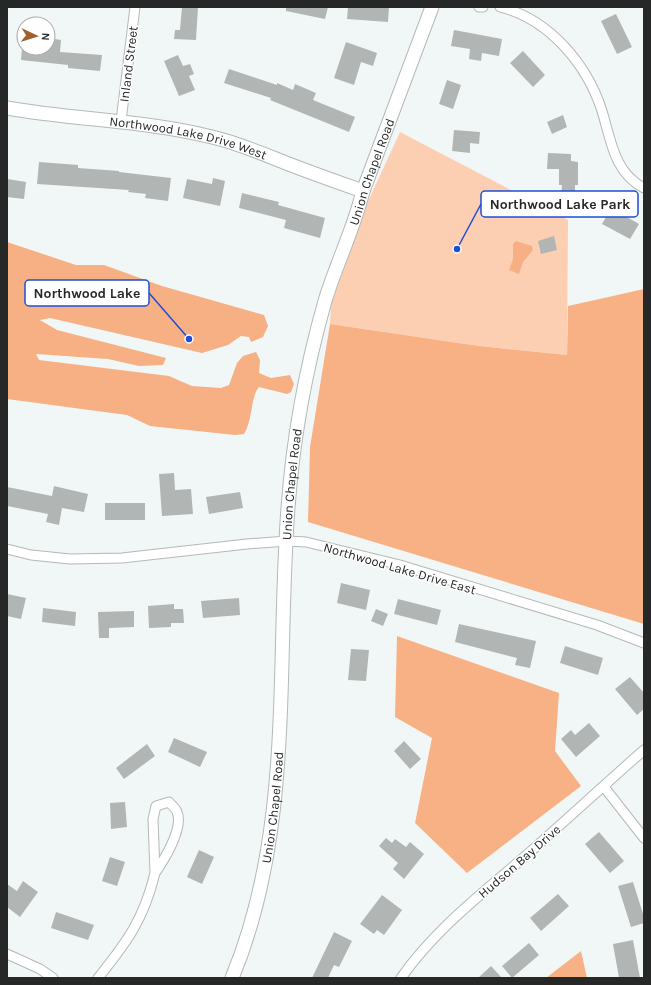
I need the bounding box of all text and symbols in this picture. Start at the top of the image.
north arrow [16,16,56,56]
street label: Inland Street [116,25,141,103]
text: N [39,32,52,41]
street label: Northwood Lake Drive West [109,114,269,163]
street label: Union Chapel Road [346,116,398,227]
callout: Northwood Lake Park [481,191,638,217]
text: Northwood Lake Park [490,196,631,213]
callout: Northwood Lake [25,280,149,306]
text: Northwood Lake [33,285,141,302]
street label: Union Chapel Road [279,427,305,540]
street label: Northwood Lake Drive East [322,540,478,597]
street label: Union Chapel Road [258,751,286,865]
street label: Hudson Bay Drive [475,821,564,901]

